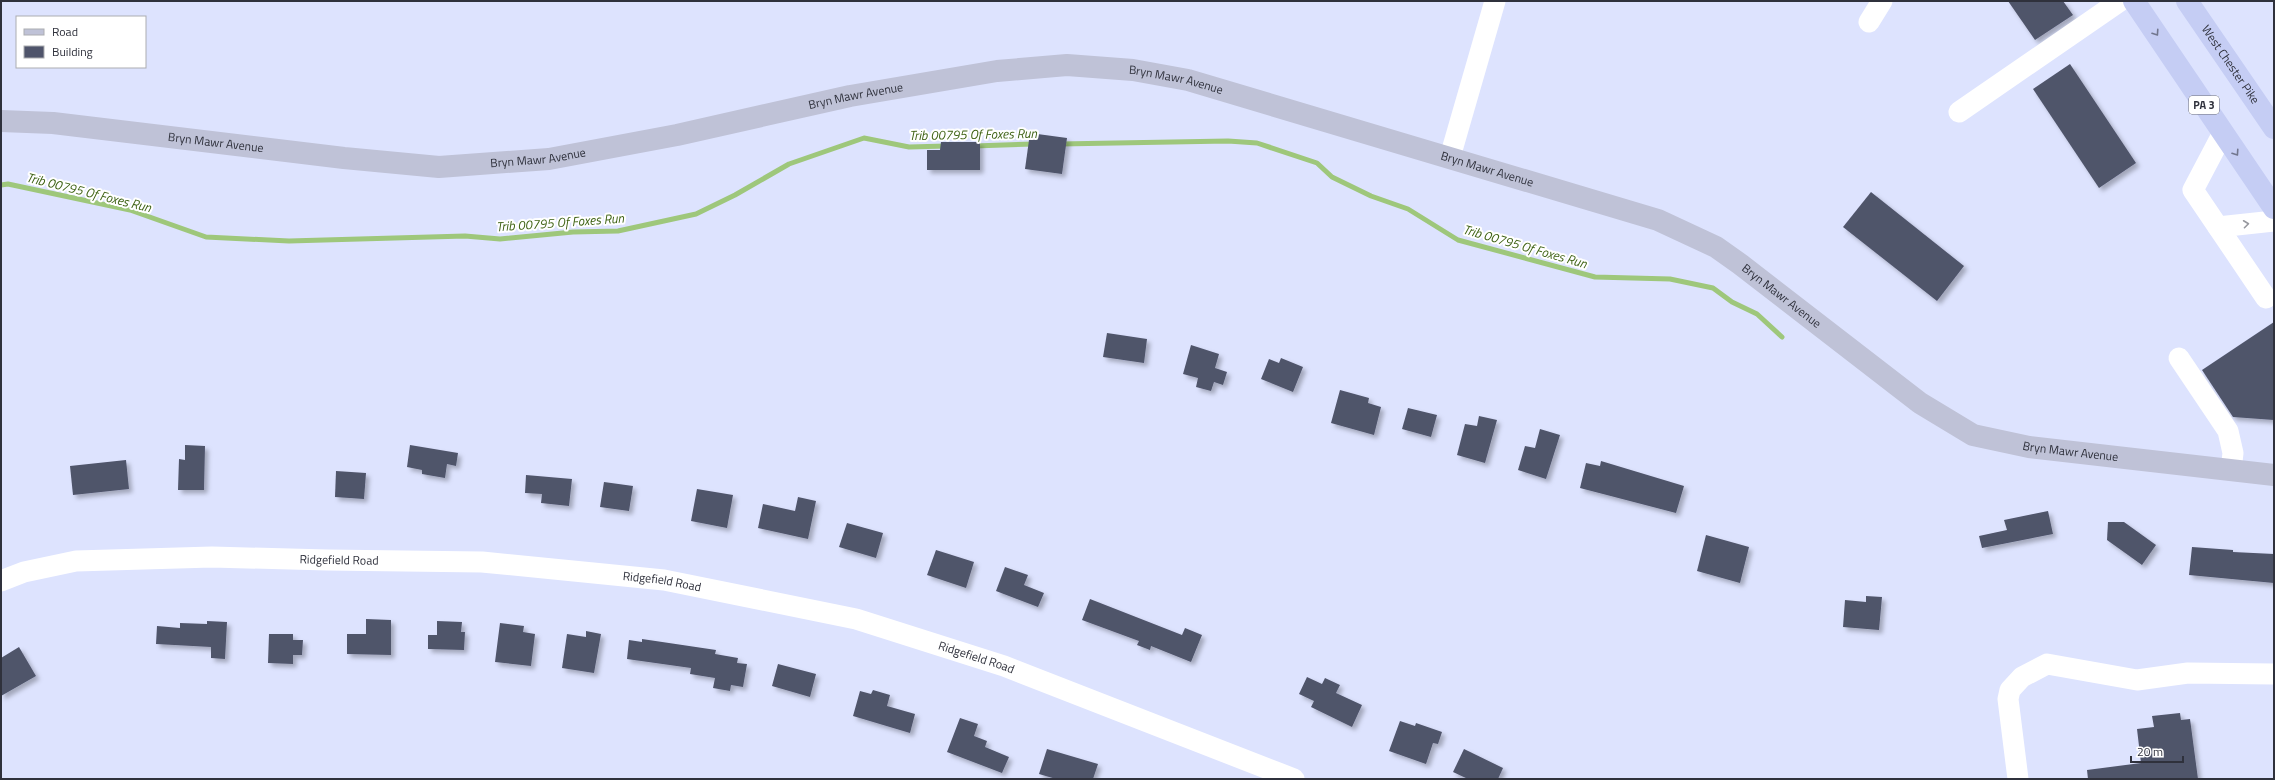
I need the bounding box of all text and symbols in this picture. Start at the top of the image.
legend [16,16,146,68]
street label: West Chester Pike [2197,21,2265,108]
text: Road [52,22,78,41]
one-way arrow [2151,29,2158,36]
text: Building [52,42,93,61]
street label: Bryn Mawr Avenue [1128,60,1226,99]
street label: Bryn Mawr Avenue [806,77,904,114]
road number: PA 3 [2189,96,2219,114]
water label: Trib 00795 Of Foxes Run [909,123,1038,145]
street label: Bryn Mawr Avenue [167,127,265,157]
street label: Bryn Mawr Avenue [490,142,587,172]
street label: Bryn Mawr Avenue [1439,146,1536,191]
one-way arrow [2231,149,2239,156]
water label: Trib 00795 Of Foxes Run [25,167,154,217]
water label: Trib 00795 Of Foxes Run [495,208,625,236]
water label: Trib 00795 Of Foxes Run [1461,219,1590,273]
one-way arrow [2243,220,2249,229]
street label: Bryn Mawr Avenue [1738,259,1826,332]
street label: Bryn Mawr Avenue [2021,436,2119,466]
street label: Ridgefield Road [299,549,379,570]
street label: Ridgefield Road [622,566,703,596]
street label: Ridgefield Road [936,636,1017,678]
scale bar [2131,738,2183,764]
text: 20 m [2137,742,2163,761]

